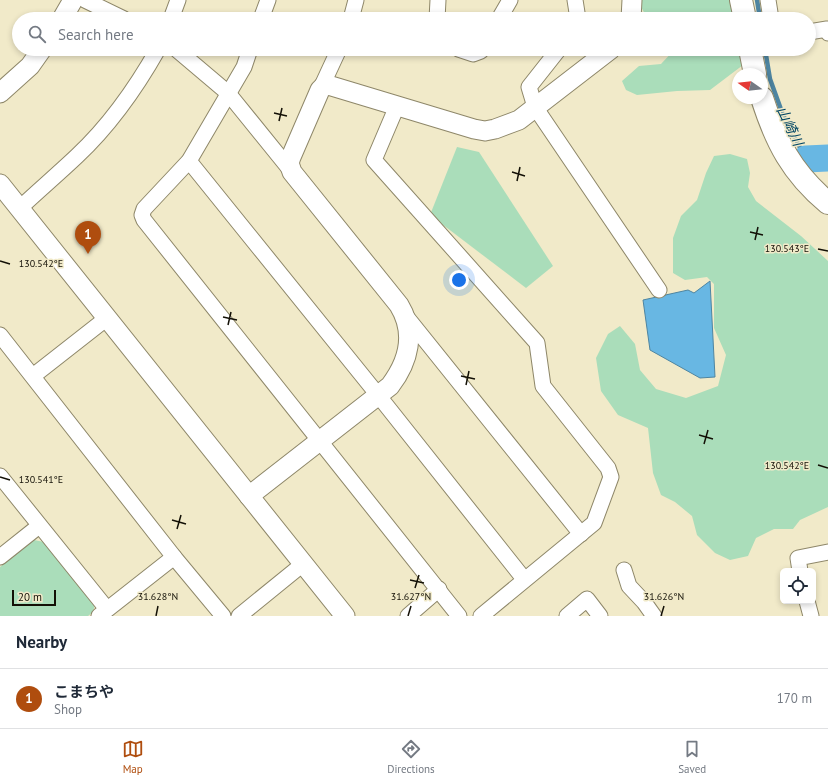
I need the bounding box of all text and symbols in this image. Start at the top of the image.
search box [12,12,816,56]
icon: search [26,23,48,45]
text: Search here [58,25,134,44]
north arrow [732,68,768,104]
water label: 山崎川 [773,103,808,151]
pin: 1 [75,221,101,254]
text: 130.543°E [765,242,809,255]
text: 130.542°E [19,257,63,270]
your location [449,270,469,290]
text: 130.542°E [765,459,809,472]
text: 130.541°E [19,473,63,486]
map controls [780,568,816,604]
button: locate [780,568,816,604]
scale bar [12,588,56,607]
text: 20 m [18,590,42,604]
text: 31.628°N [138,590,178,603]
text: 31.627°N [391,590,431,603]
text: 31.626°N [644,590,684,603]
text: Nearby [16,631,67,653]
text: こまちや [54,682,114,701]
text: 1 [25,690,33,707]
text: 170 m [777,690,812,707]
text: Shop [54,701,82,718]
tab: Map [122,738,144,776]
tab: Directions [387,738,435,776]
tab: Saved [678,738,706,776]

